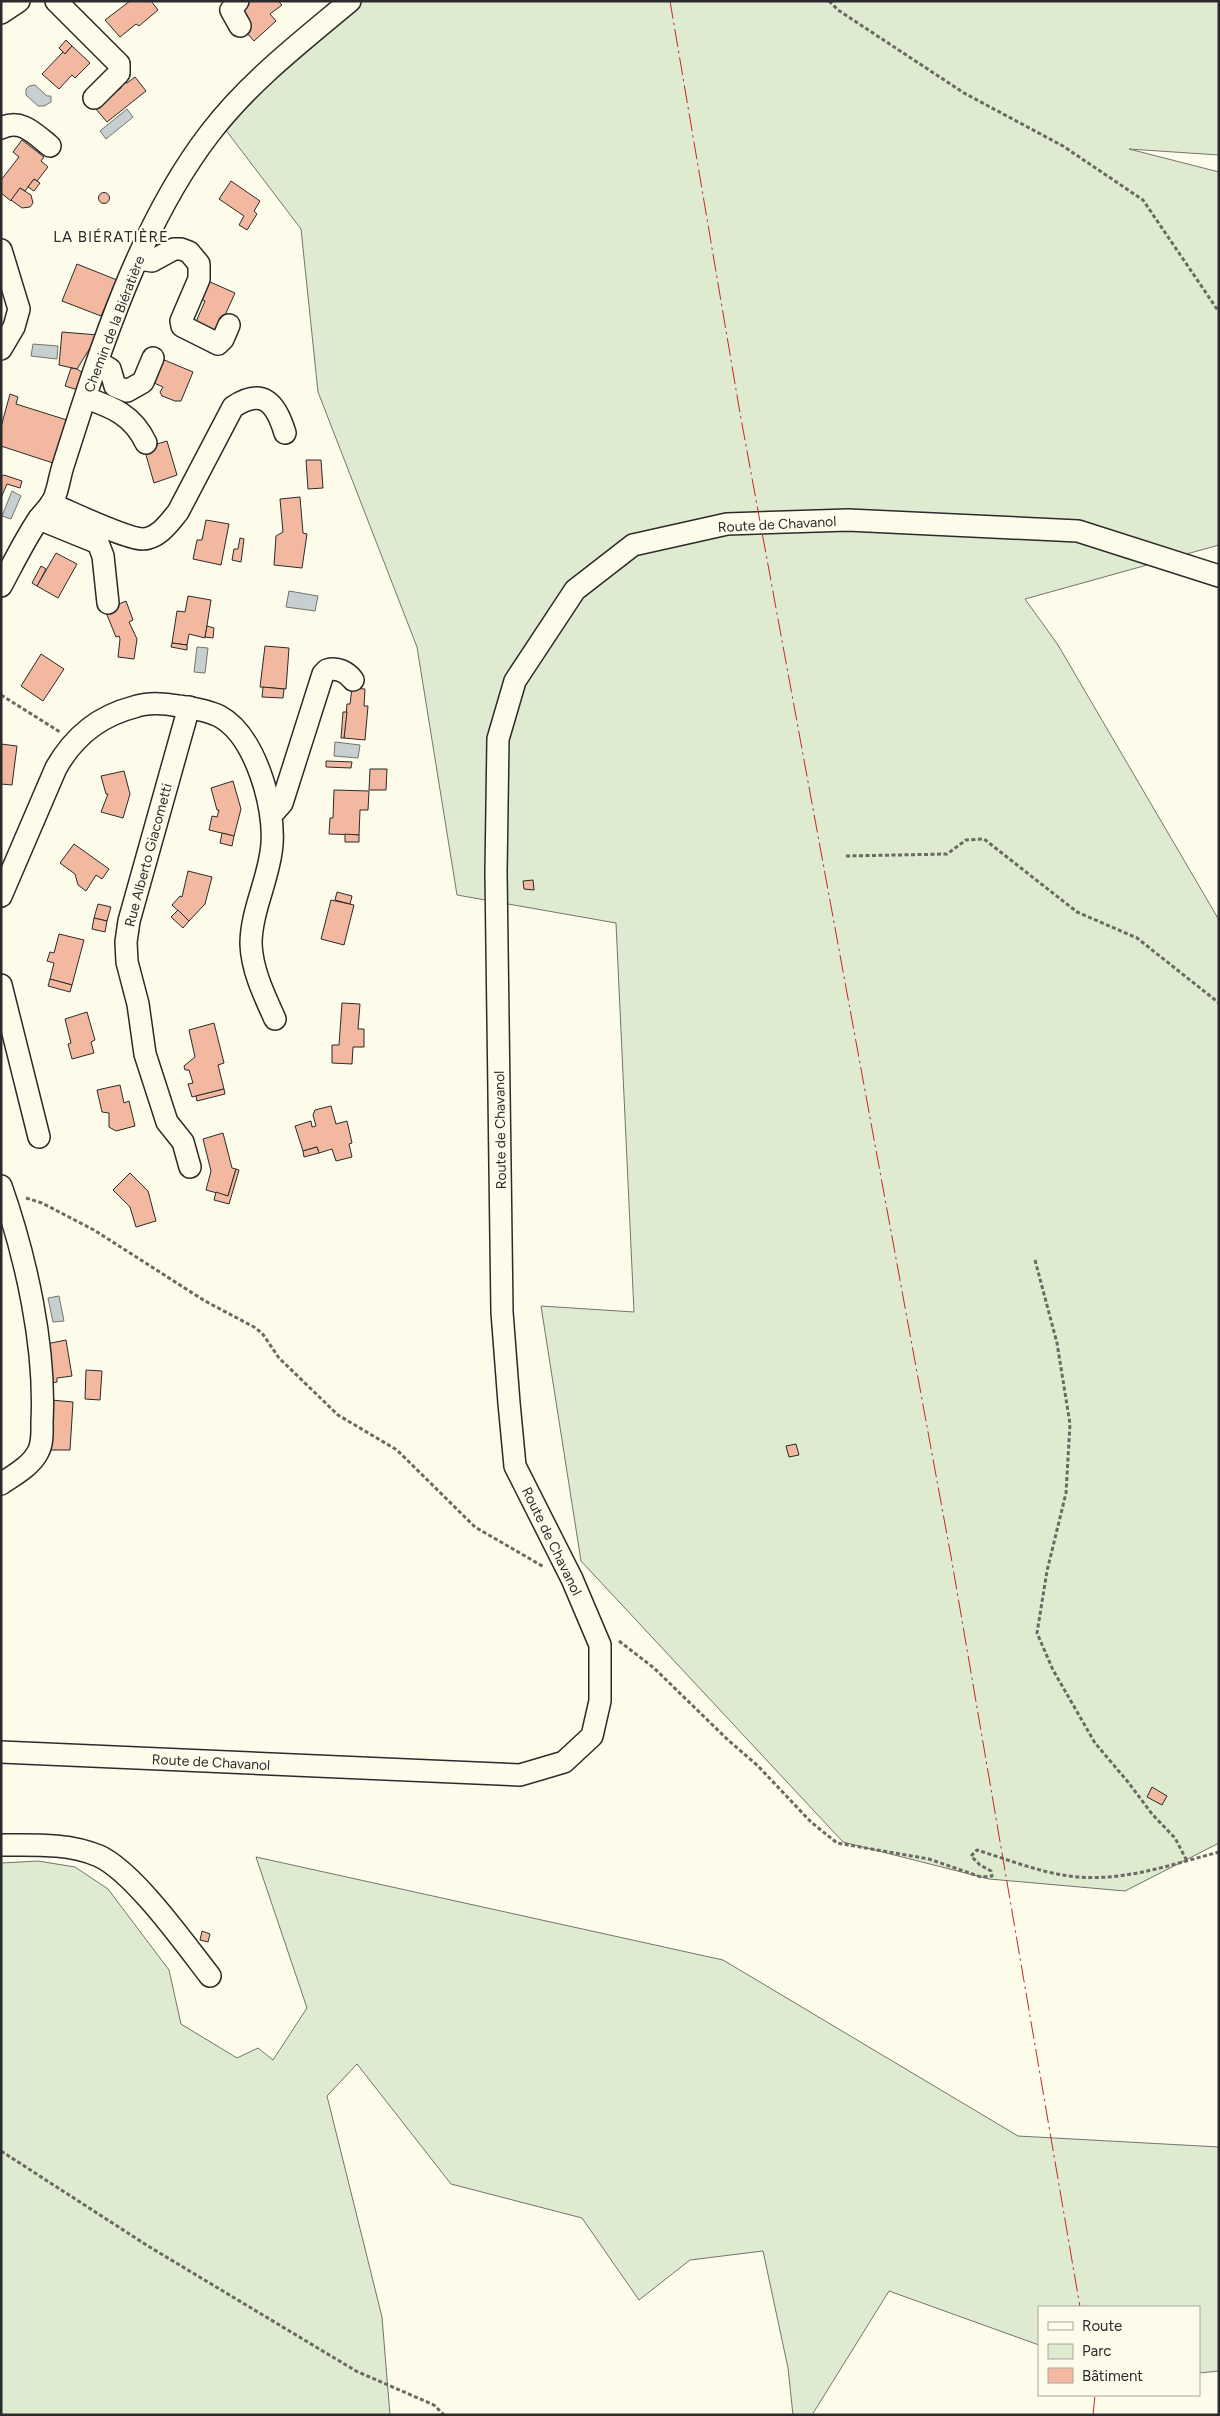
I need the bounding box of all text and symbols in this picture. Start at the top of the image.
district label: LA BIÉRATIÈRE [53,228,169,246]
street label: Chemin de la Biératière [81,253,148,395]
street label: Route de Chavanol [717,513,837,536]
street label: Rue Alberto Giacometti [121,782,176,929]
street label: Route de Chavanol [491,1071,510,1189]
street label: Route de Chavanol [518,1484,585,1598]
street label: Route de Chavanol [151,1751,271,1774]
legend [1038,2306,1200,2396]
text: Route [1082,2317,1122,2335]
text: Parc [1082,2342,1111,2360]
text: Bâtiment [1082,2367,1143,2385]

